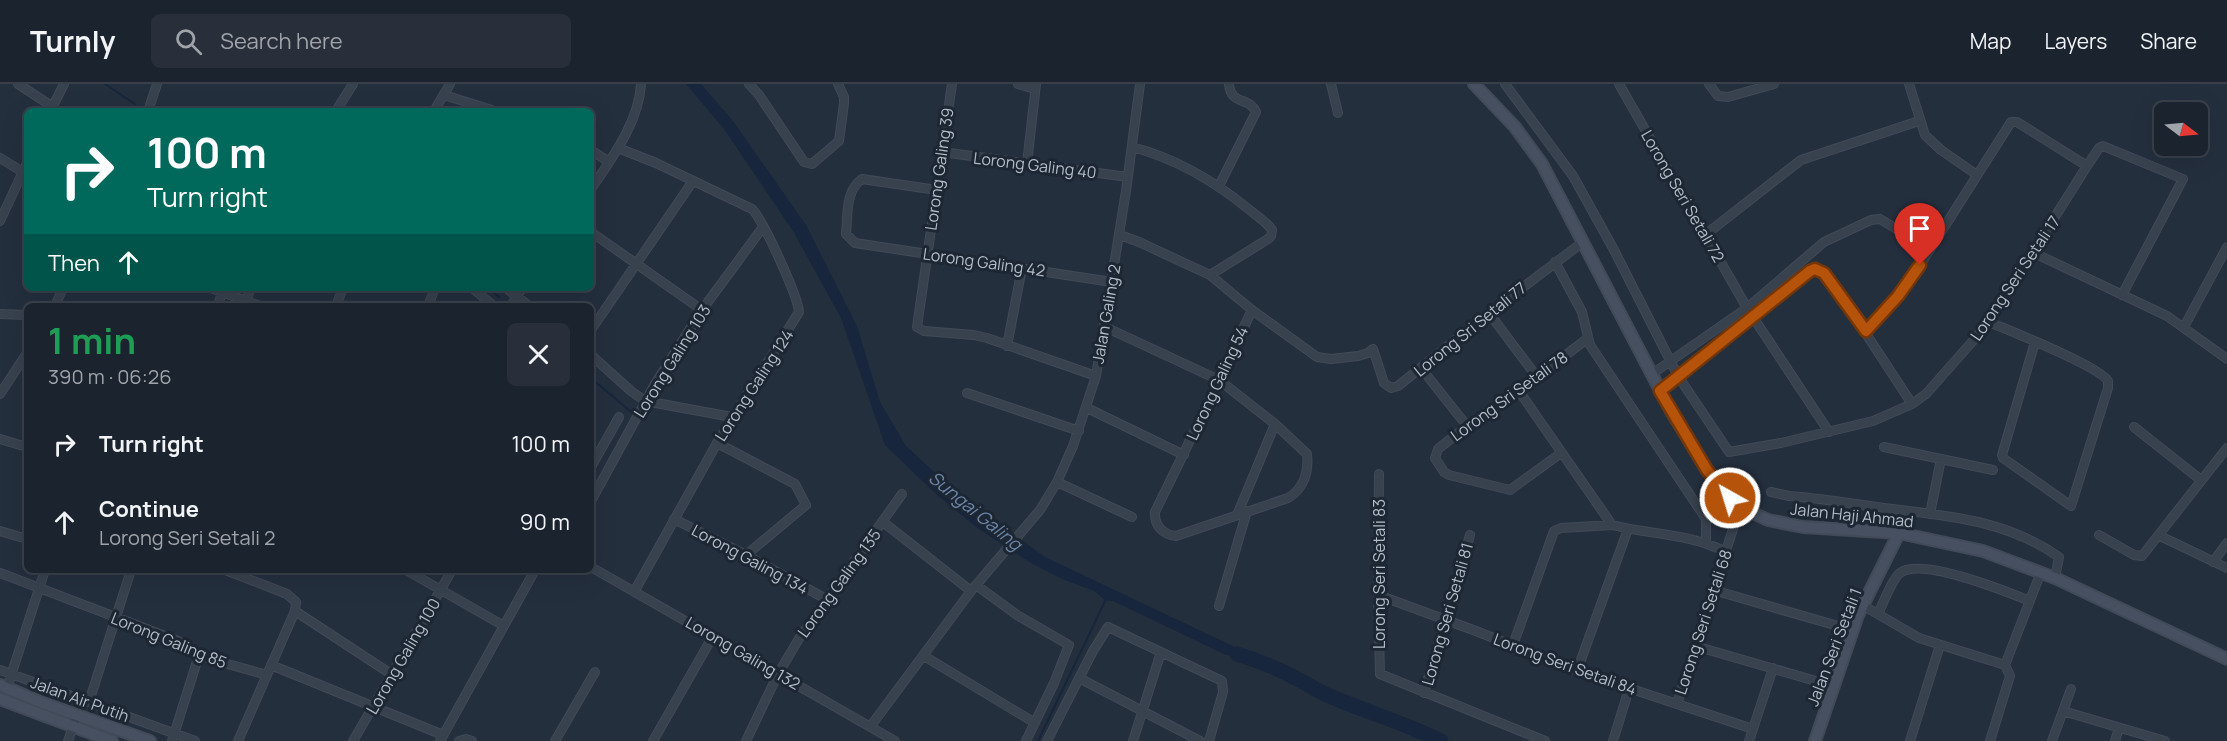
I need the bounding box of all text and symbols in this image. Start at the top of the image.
search box [151,14,571,68]
text: Turnly [30,22,115,60]
icon: search [172,25,205,58]
text: Search here [220,26,343,56]
text: Map [1970,27,2011,55]
text: Layers [2044,27,2107,55]
text: Share [2140,27,2197,55]
north arrow [2154,102,2208,156]
map controls [2154,102,2208,156]
street label: Lorong Galing 39 [920,106,958,232]
text: 100 m [147,123,267,181]
street label: Lorong Seri Setali 72 [1636,126,1730,266]
icon: right [48,132,126,210]
street label: Lorong Galing 40 [972,147,1098,183]
text: Turn right [147,178,268,215]
pin [1894,203,1945,265]
street label: Lorong Seri Setali 17 [1965,211,2065,345]
icon: arrive [1903,212,1936,245]
street label: Lorong Galing 42 [921,243,1047,281]
icon: ahead [112,246,145,279]
text: Then [48,248,100,278]
street label: Jalan Galing 2 [1086,263,1126,365]
street label: Lorong Sri Setali 77 [1409,277,1531,381]
street label: Lorong Galing 103 [628,300,716,422]
text: 1 min [48,316,136,365]
street label: Lorong Galing 54 [1181,322,1253,444]
button: close [507,323,570,386]
street label: Lorong Galing 124 [710,325,798,445]
street label: Lorong Sri Setali 78 [1446,346,1572,446]
text: 390 m · 06:26 [48,363,172,390]
icon: right [48,428,81,461]
text: Turn right [99,429,204,459]
text: 100 m [512,429,570,459]
water label: Sungai Galing [924,465,1028,556]
position arrow [1698,466,1762,530]
text: Continue [99,494,199,524]
street label: Jalan Haji Ahmad [1789,498,1915,532]
street label: Lorong Seri Setali 83 [1368,499,1390,649]
icon: ahead [48,506,81,539]
text: 90 m [520,507,570,537]
street label: Lorong Galing 134 [688,519,812,599]
text: Lorong Seri Setali 2 [99,524,275,551]
street label: Lorong Galing 135 [792,524,886,642]
street label: Lorong Seri Setali 81 [1416,540,1478,688]
street label: Lorong Seri Setali 68 [1669,547,1737,697]
street label: Jalan Seri Setali 1 [1801,585,1867,709]
street label: Lorong Galing 100 [361,594,445,718]
street label: Lorong Galing 85 [108,607,230,673]
street label: Lorong Galing 132 [682,611,804,695]
street label: Lorong Seri Setali 84 [1490,628,1640,700]
street label: Jalan Air Putih [28,671,132,727]

